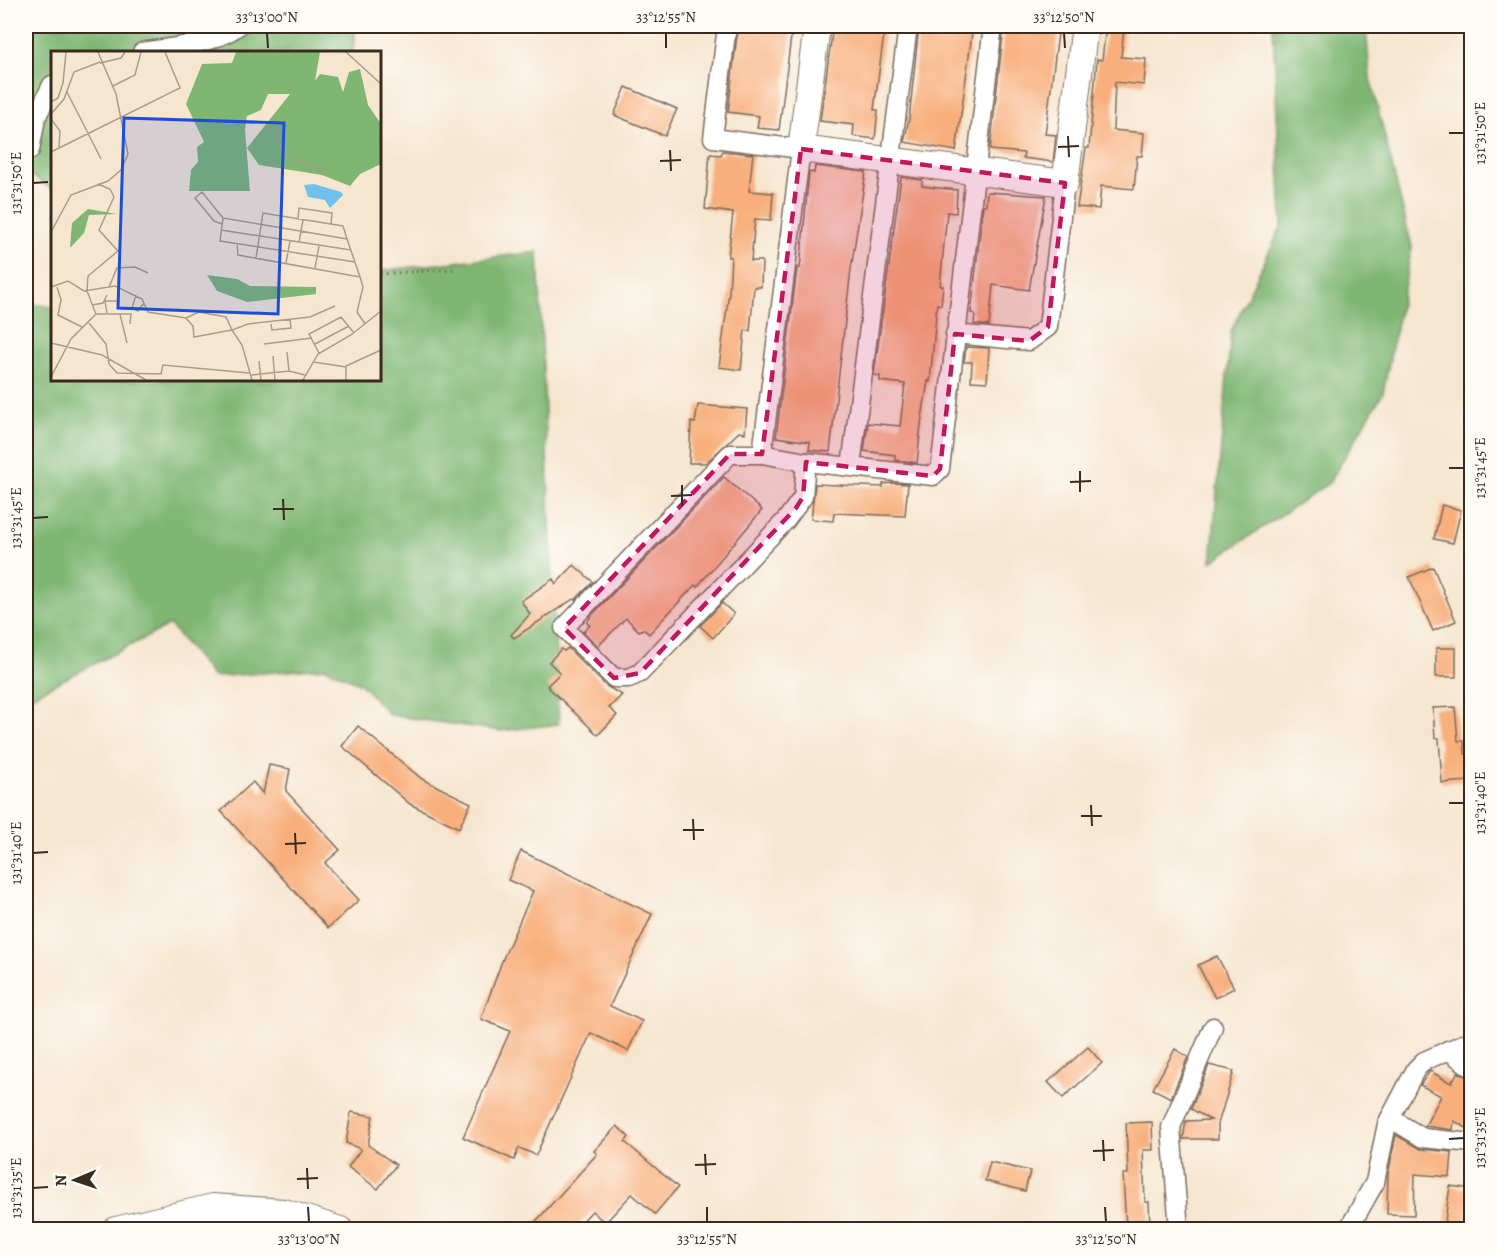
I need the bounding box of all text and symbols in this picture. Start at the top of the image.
text: 33°13'00"N [236,7,298,27]
text: 33°12'55"N [636,7,696,27]
text: 33°12'50"N [1033,7,1095,27]
inset map [51,51,381,381]
text: 131°31'50"E [1470,102,1490,164]
text: 131°31'50"E [6,152,26,214]
text: 131°31'45"E [1470,437,1490,499]
text: 131°31'45"E [6,487,26,549]
text: 131°31'40"E [1470,771,1490,835]
text: 131°31'40"E [6,821,26,885]
text: 131°31'35"E [1470,1107,1490,1169]
north arrow [45,1150,105,1210]
text: 131°31'35"E [6,1157,26,1219]
text: N [50,1174,72,1187]
text: 33°13'00"N [278,1229,340,1249]
text: 33°12'55"N [677,1229,737,1249]
text: 33°12'50"N [1075,1229,1137,1249]

